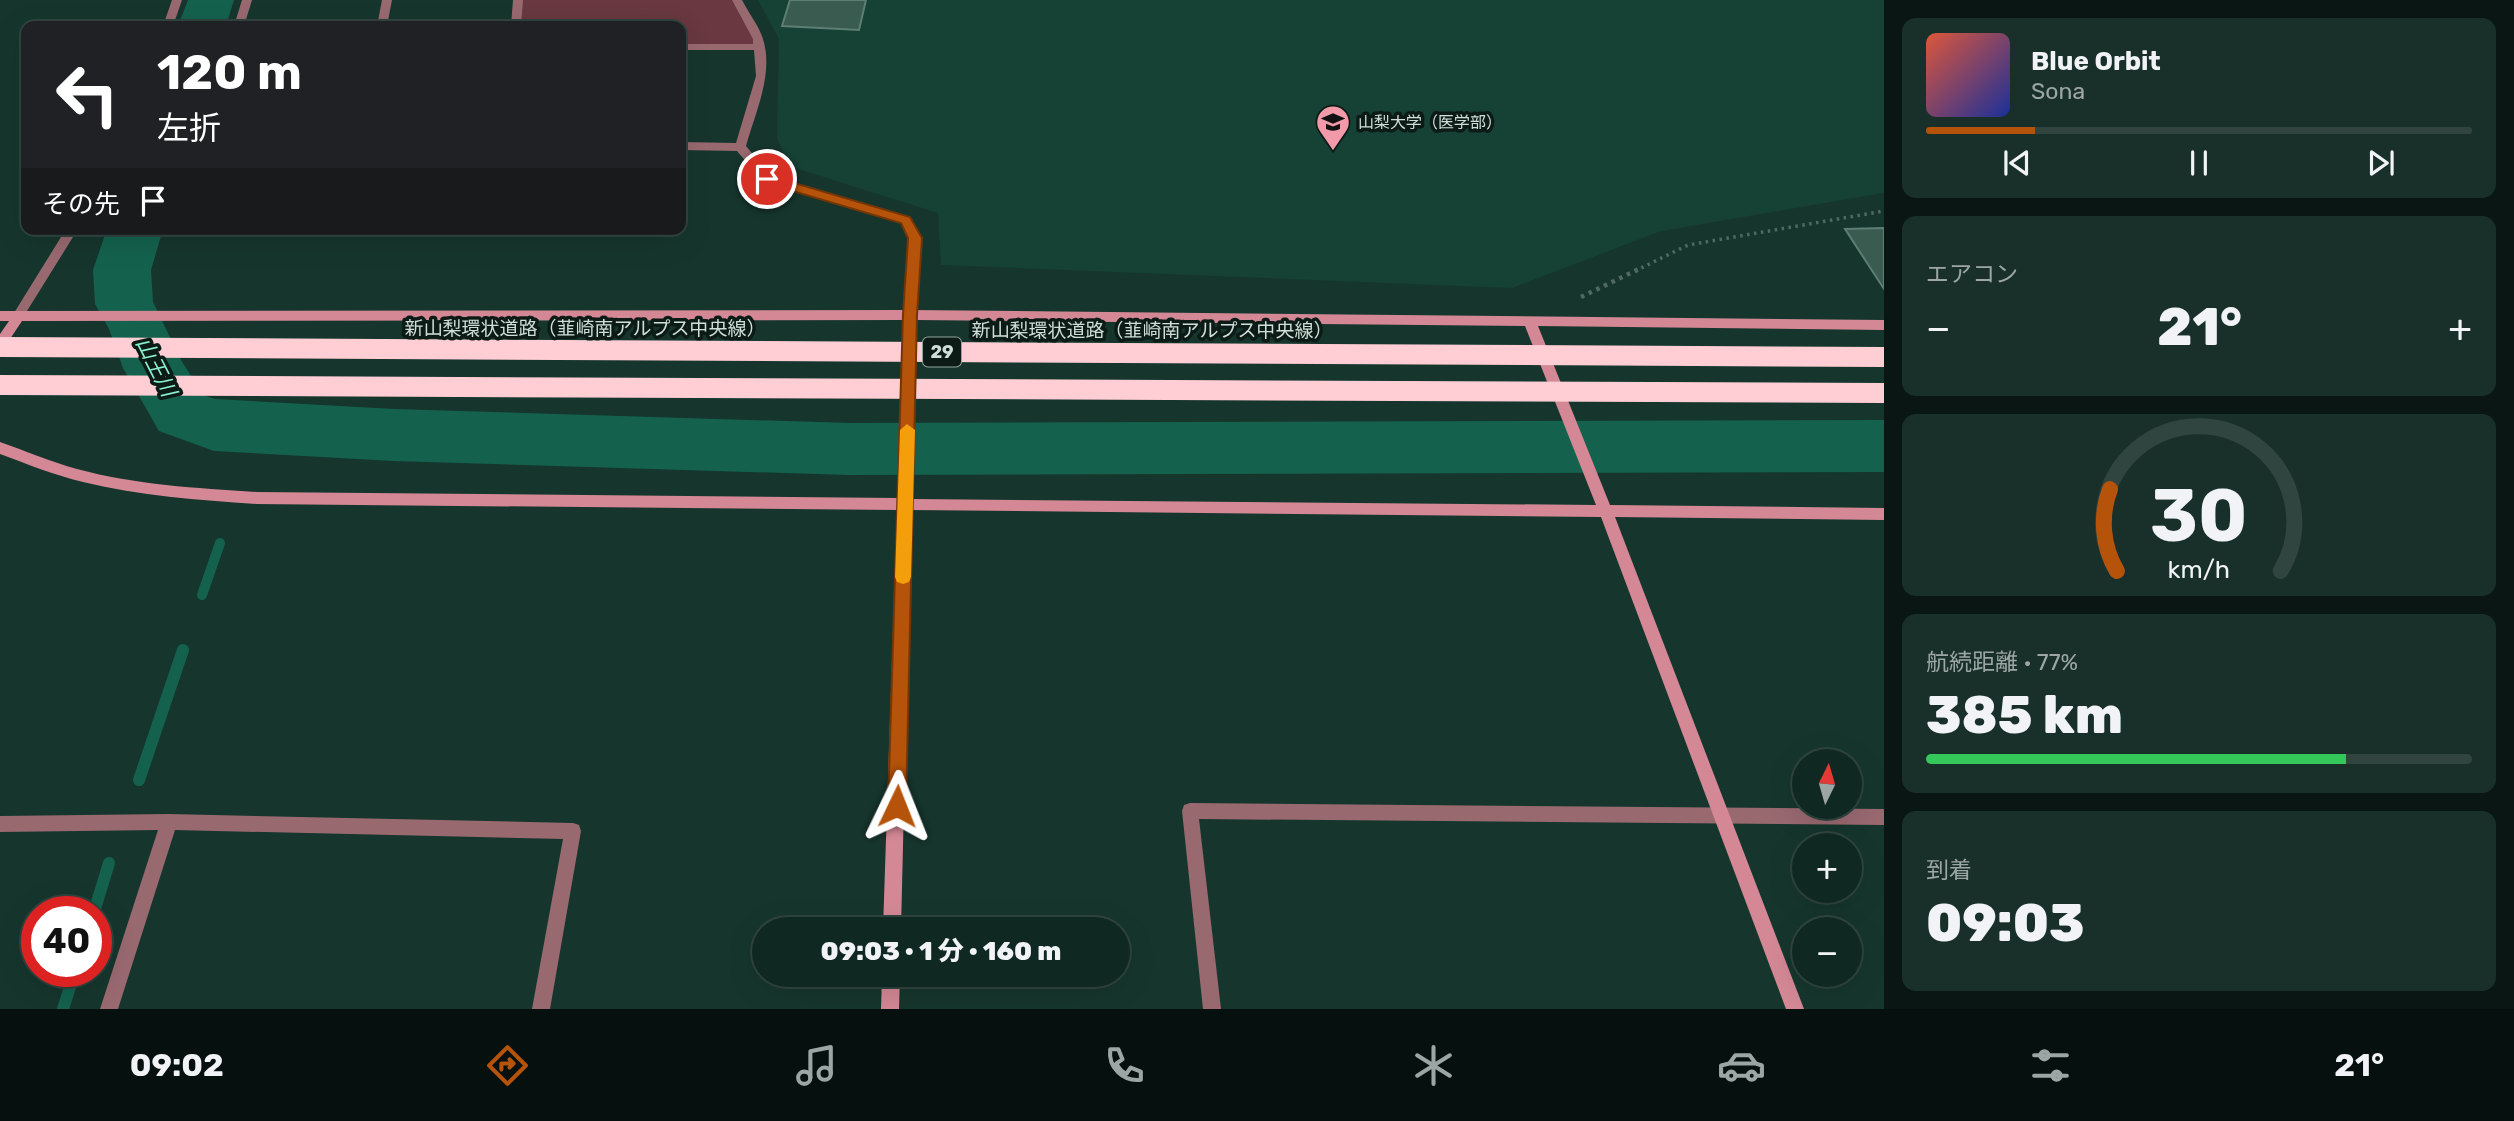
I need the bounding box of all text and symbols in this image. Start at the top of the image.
text: 120 m [157,43,302,101]
text: Blue Orbit [2031,46,2161,77]
icon: left [42,49,133,140]
text: Sona [2031,77,2085,105]
school or university icon: 山梨大学（医学部） [1314,103,1352,152]
text: 左折 [157,109,221,147]
place label: 山梨大学（医学部） [1358,113,1502,132]
icon: previous [1998,144,2036,182]
icon: pause [2180,144,2218,182]
icon: next [2362,144,2400,182]
pin [737,149,797,209]
icon: arrive [748,160,786,198]
icon: arrive [134,182,172,220]
text: その先 [42,189,120,220]
text: エアコン [1926,260,2018,288]
text: 21° [2157,296,2242,358]
text: − [1926,305,1951,351]
text: + [2448,305,2472,351]
street label: 新山梨環状道路（韮崎南アルプス中央線） [405,317,765,340]
street label: 新山梨環状道路（韮崎南アルプス中央線） [972,319,1332,342]
water label: 山王川 [131,333,183,402]
road number: 29 [923,338,961,366]
text: 30 [2150,473,2248,559]
text: km/h [2168,554,2230,583]
text: 航続距離 · 77% [1926,648,2078,676]
text: 385 km [1926,684,2123,746]
north arrow [1792,749,1862,819]
map controls [1792,749,1862,987]
position arrow [860,769,934,843]
button: + [1792,833,1862,903]
text: 到着 [1926,856,1972,884]
text: 09:03 [1926,892,2085,954]
speed limit sign: 40 [21,896,112,987]
button: − [1792,917,1862,987]
text: 09:03 · 1 分 · 160 m [821,936,1061,967]
icon: directions [483,1041,532,1090]
icon: music [792,1041,841,1090]
icon: phone [1100,1041,1149,1090]
icon: climate [1409,1041,1458,1090]
icon: car [1717,1041,1766,1090]
icon: filters [2026,1041,2075,1090]
text: 09:02 [130,1046,224,1084]
text: 21° [2334,1046,2384,1084]

